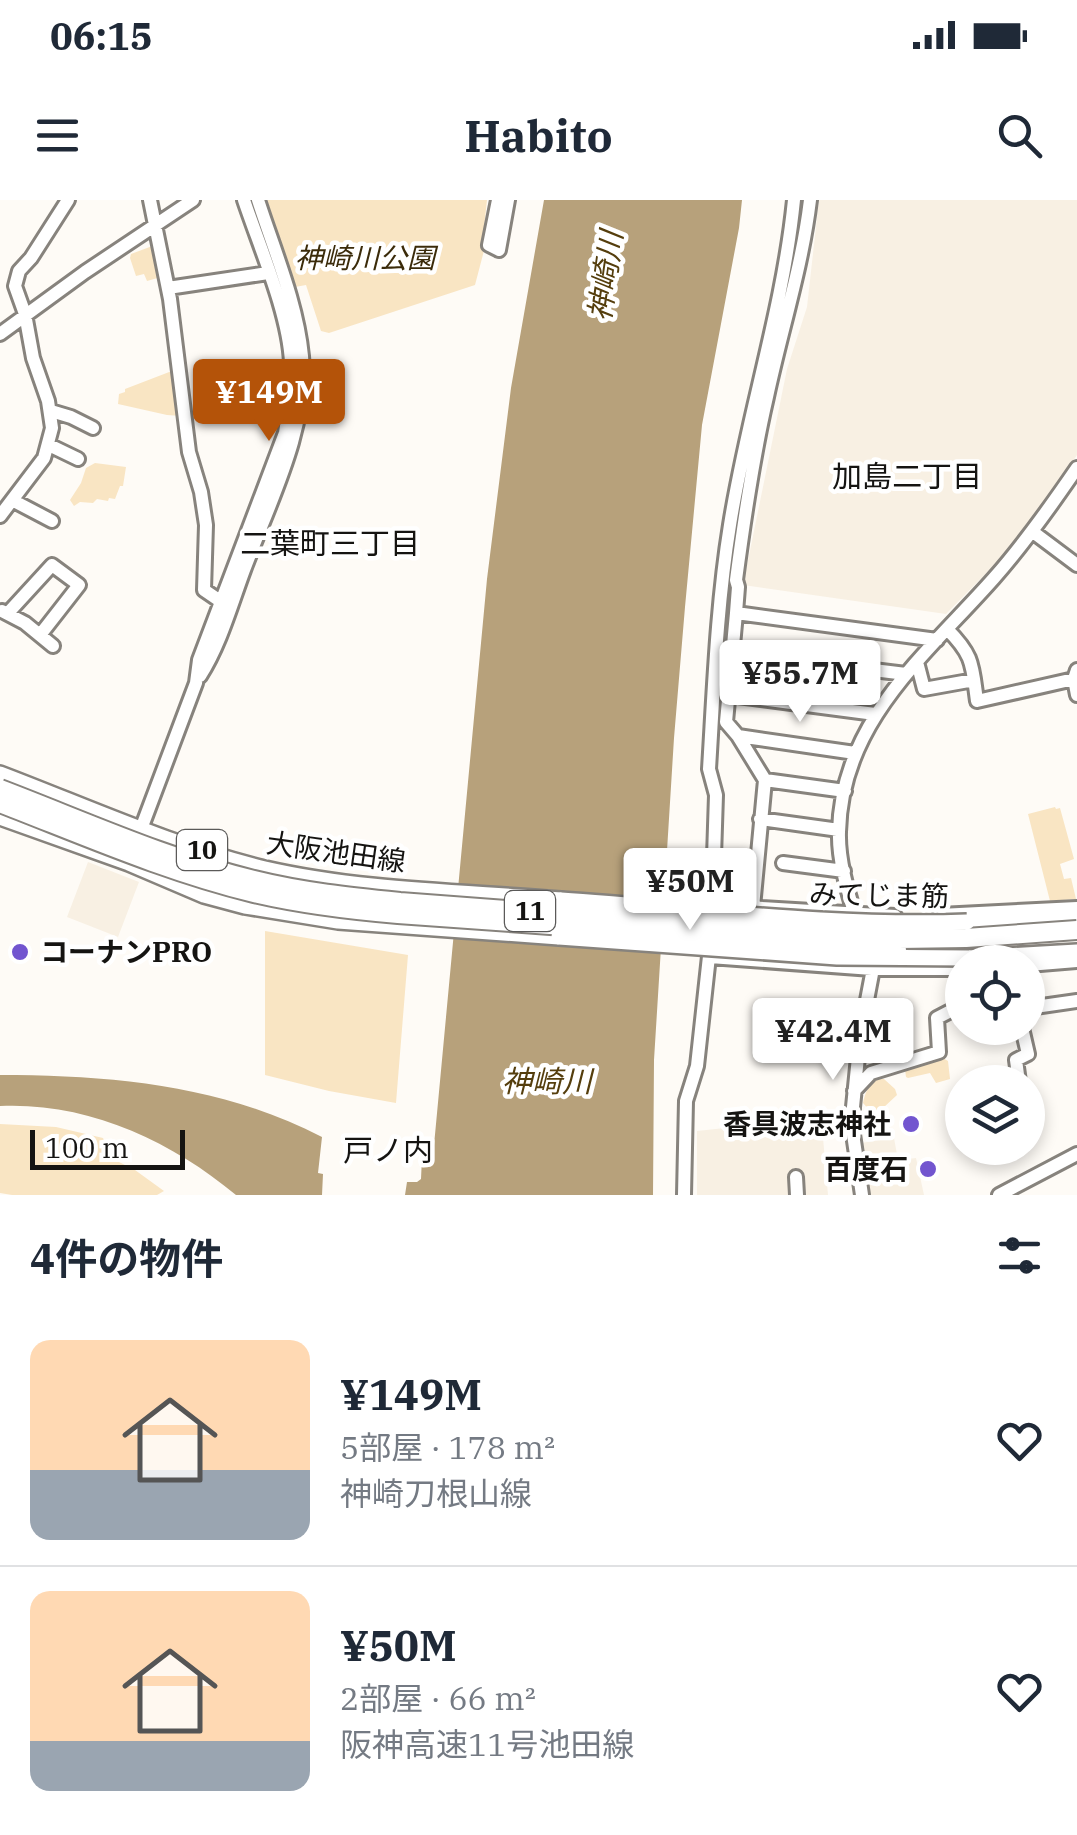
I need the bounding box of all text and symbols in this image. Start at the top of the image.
text: 06:15 [50,11,153,60]
text: Habito [464,106,613,164]
icon: menu [30,108,85,163]
icon: search [992,108,1047,163]
water label: 神崎川 [579,226,631,323]
park label: 神崎川公園 [295,239,439,276]
pin: ¥149M [199,359,339,444]
text: ¥149M [215,370,323,412]
district label: 加島二丁目 [832,456,982,495]
district label: 二葉町三丁目 [240,523,420,562]
pin: ¥55.7M [719,640,881,725]
text: ¥55.7M [741,651,859,693]
street label: 大阪池田線 [264,823,408,880]
road number: 10 [177,830,227,870]
pin: ¥50M [631,848,749,933]
text: ¥50M [646,859,734,901]
street label: みてじま筋 [809,875,949,914]
road number: 11 [505,891,555,931]
place label: コーナンPRO [40,933,212,970]
marker: コーナンPRO [9,941,31,963]
map controls [945,945,1045,1165]
button: locate [945,945,1045,1045]
pin: ¥42.4M [752,998,914,1083]
text: ¥42.4M [774,1009,892,1051]
water label: 神崎川 [502,1061,595,1100]
button: layers [945,1065,1045,1165]
place label: 香具波志神社 [723,1105,891,1142]
marker: 香具波志神社 [900,1113,922,1135]
scale bar [30,1125,185,1170]
text: 100 m [45,1129,129,1166]
district label: 戸ノ内 [343,1130,433,1169]
place label: 百度石 [824,1150,908,1187]
marker: 百度石 [917,1158,939,1180]
icon: filters [992,1228,1047,1283]
text: 4件の物件 [30,1231,223,1286]
text: ¥149M [340,1367,482,1422]
icon: home [110,1380,230,1500]
icon: heart [992,1413,1047,1468]
text: 5部屋 · 178 m² [340,1426,555,1468]
text: 神崎刀根山線 [340,1472,532,1514]
text: ¥50M [340,1618,457,1673]
icon: home [110,1631,230,1751]
icon: heart [992,1664,1047,1719]
text: 2部屋 · 66 m² [340,1677,536,1719]
text: 阪神高速11号池田線 [340,1723,634,1765]

